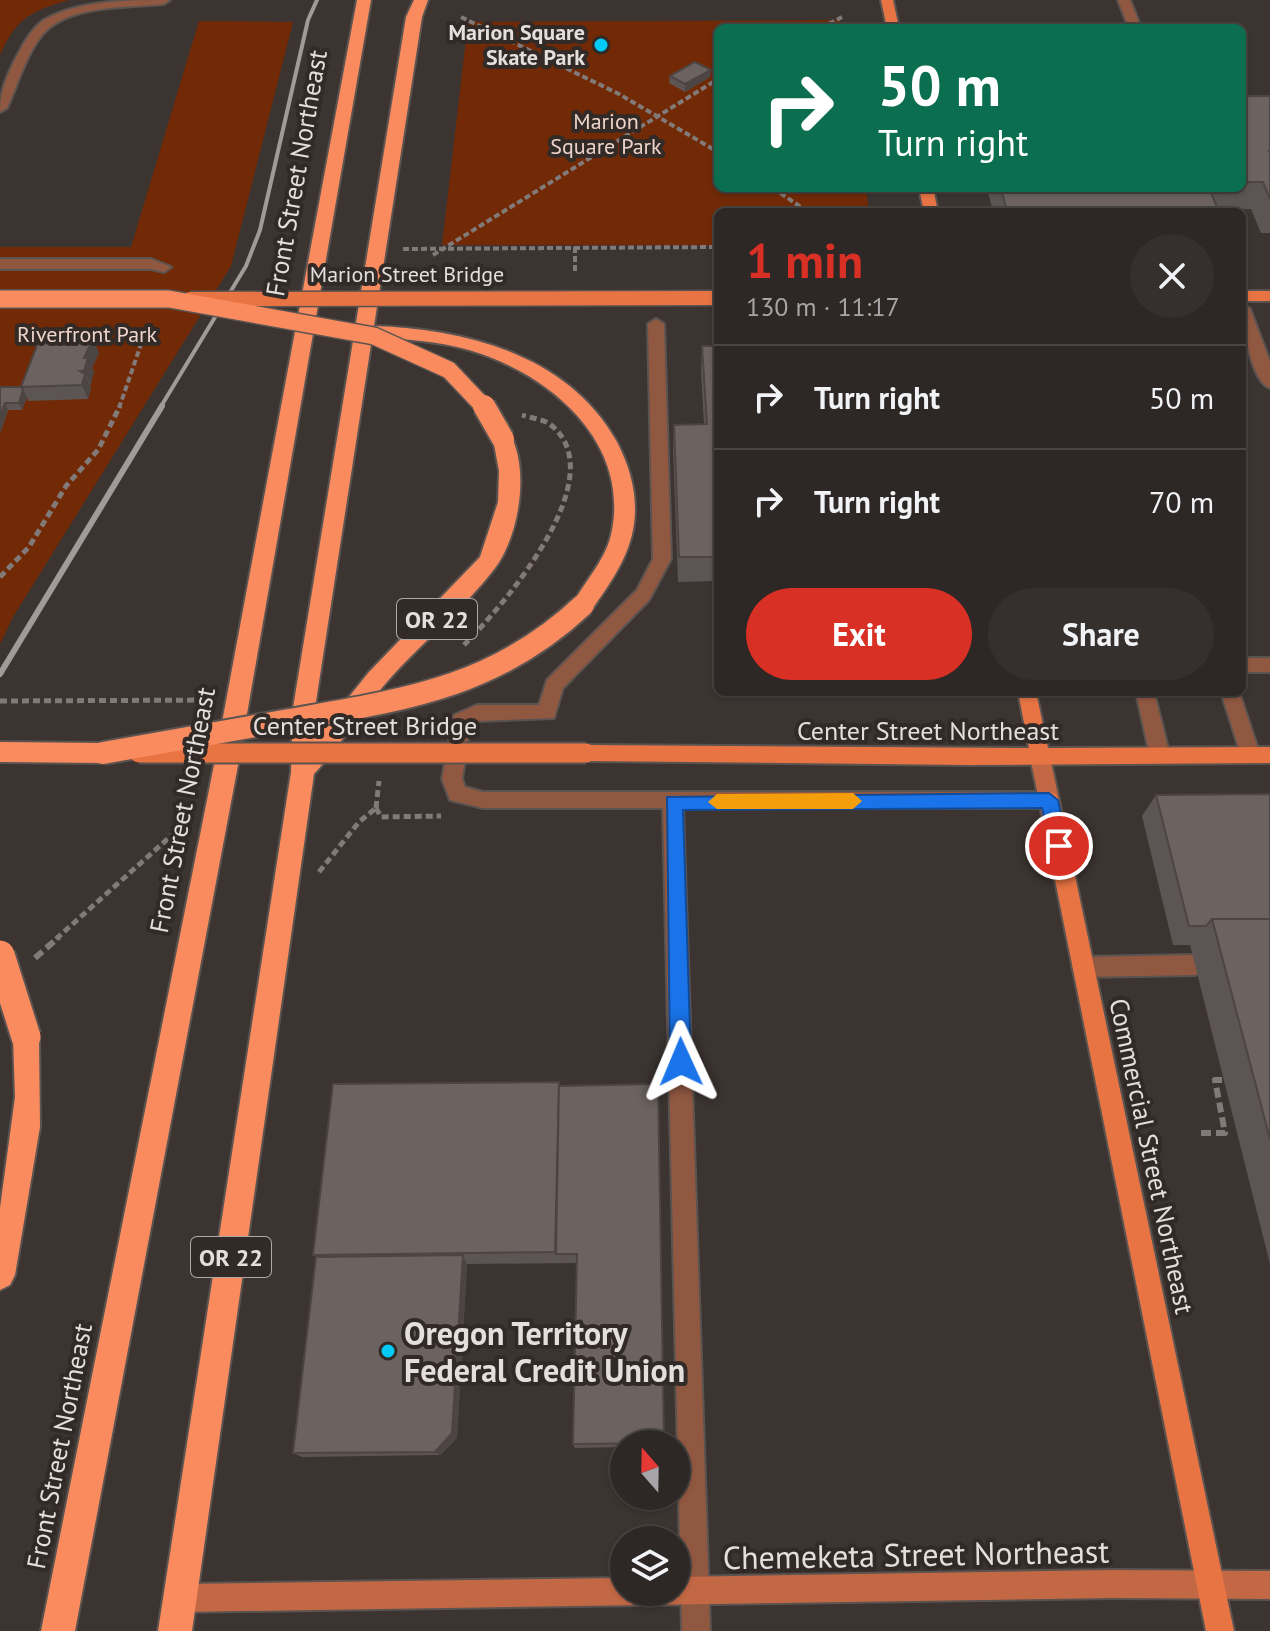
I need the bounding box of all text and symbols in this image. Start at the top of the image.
place label: Marion Square Skate Park [448,18,585,71]
marker: Marion Square Skate Park [592,36,610,54]
street label: Front Street Northeast [258,47,334,299]
text: 50 m [878,49,1001,121]
icon: right [746,56,850,160]
park label: Marion Square Park [550,107,662,160]
text: Turn right [878,119,1028,166]
text: 1 min [746,229,863,291]
button: close [1130,234,1214,318]
street label: Marion Street Bridge [310,260,504,288]
text: 130 m · 11:17 [746,290,900,323]
park label: Riverfront Park [17,320,158,348]
icon: right [746,375,790,419]
text: Turn right [814,378,940,417]
text: 50 m [1149,378,1214,417]
icon: right [746,479,790,523]
text: Turn right [814,482,940,521]
text: 70 m [1149,482,1214,521]
button: Exit [746,588,972,680]
button: Share [988,588,1214,680]
road number: OR 22 [397,599,477,639]
street label: Front Street Northeast [142,684,222,936]
street label: Center Street Bridge [253,709,477,742]
street label: Center Street Northeast [797,714,1059,747]
pin [1025,812,1093,880]
icon: arrive [1037,824,1081,868]
street label: Commercial Street Northeast [1102,995,1202,1317]
position arrow [639,1020,723,1104]
road number: OR 22 [191,1237,271,1277]
place label: Oregon Territory Federal Credit Union [404,1312,685,1391]
street label: Front Street Northeast [19,1320,99,1572]
marker: Oregon Territory Federal Credit Union [379,1342,397,1360]
north arrow [610,1430,690,1510]
map controls [610,1430,690,1606]
button: layers [610,1526,690,1606]
street label: Chemeketa Street Northeast [722,1530,1110,1578]

